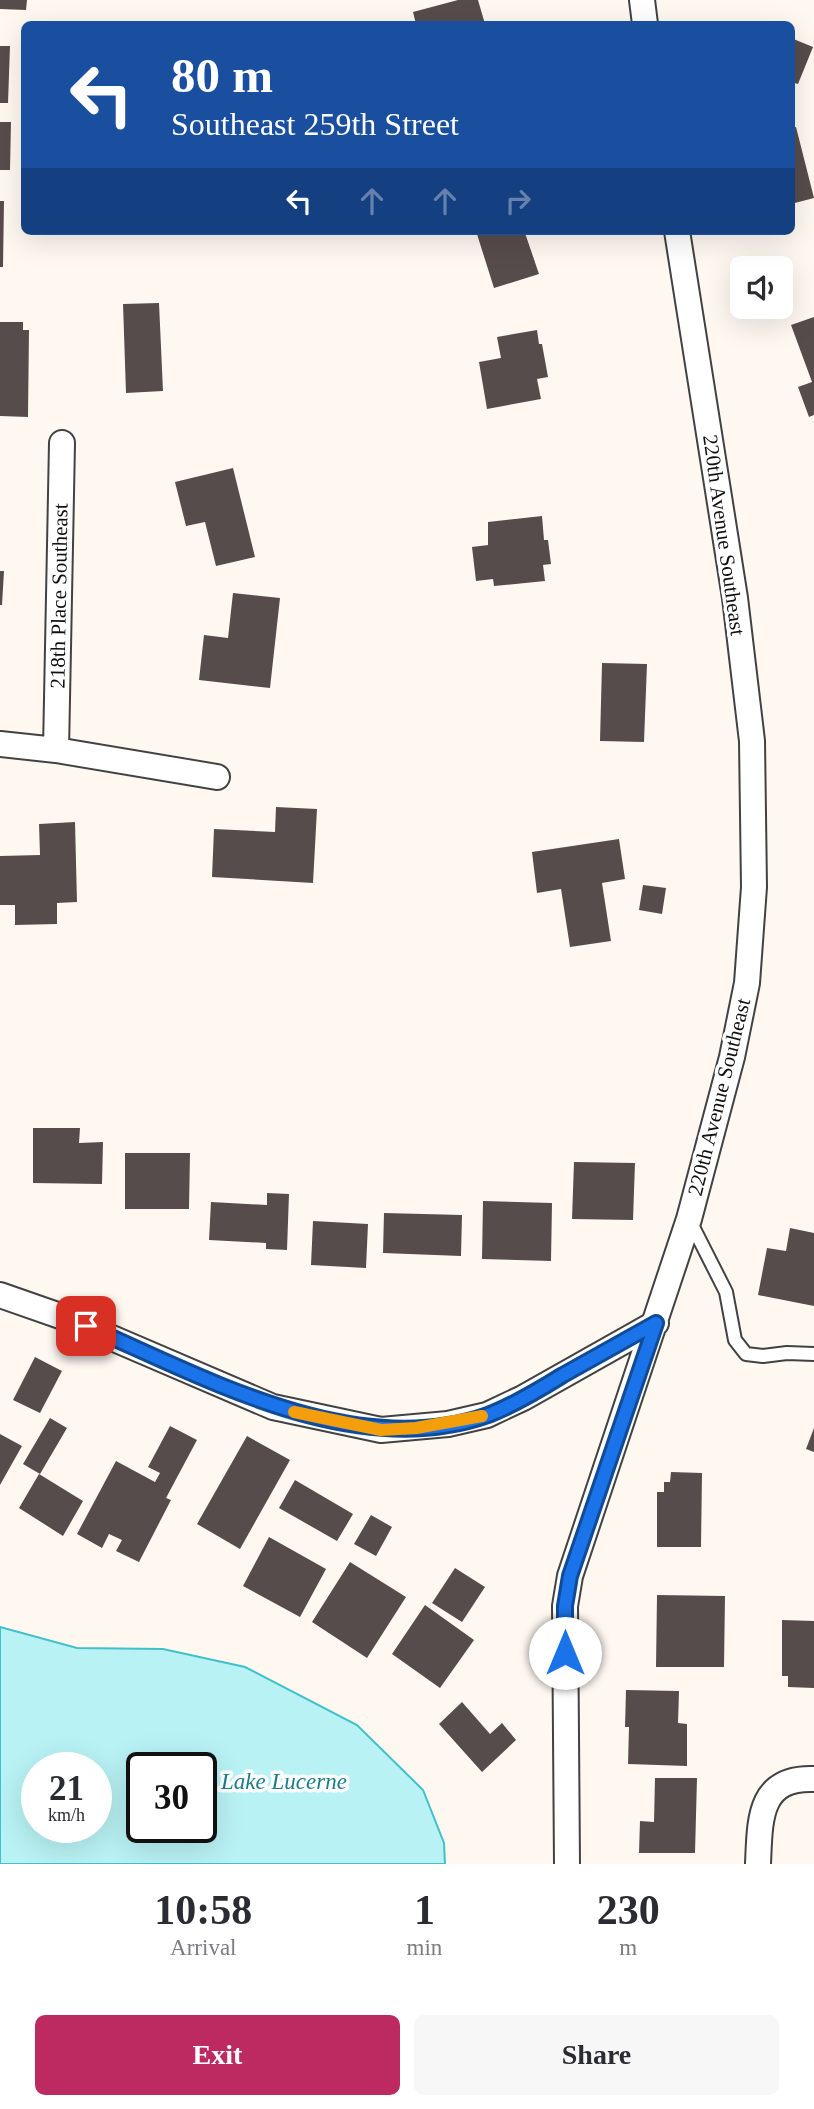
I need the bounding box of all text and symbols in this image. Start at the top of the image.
text: 80 m [171,48,273,103]
icon: left [56,49,147,140]
text: Southeast 259th Street [171,106,459,142]
icon: left [280,182,318,220]
icon: ahead [353,182,391,220]
icon: ahead [426,182,464,220]
icon: right [499,182,537,220]
map controls [730,256,793,319]
button: sound [730,256,793,319]
street label: 220th Avenue Southeast [698,433,750,637]
street label: 218th Place Southeast [45,503,73,689]
street label: 220th Avenue Southeast [683,996,755,1198]
pin [56,1296,116,1356]
icon: arrive [67,1307,105,1345]
position arrow [528,1616,602,1690]
speed limit sign: 30 [126,1752,217,1843]
text: 21 [49,1769,84,1808]
water label: Lake Lucerne [220,1769,347,1794]
text: km/h [48,1805,85,1825]
text: 10:58 [154,1887,252,1933]
text: 1 [414,1887,435,1933]
text: 230 [597,1887,660,1933]
text: Arrival [170,1935,237,1960]
text: min [407,1935,442,1960]
text: m [619,1935,637,1960]
button: Exit [35,2015,400,2095]
button: Share [414,2015,779,2095]

